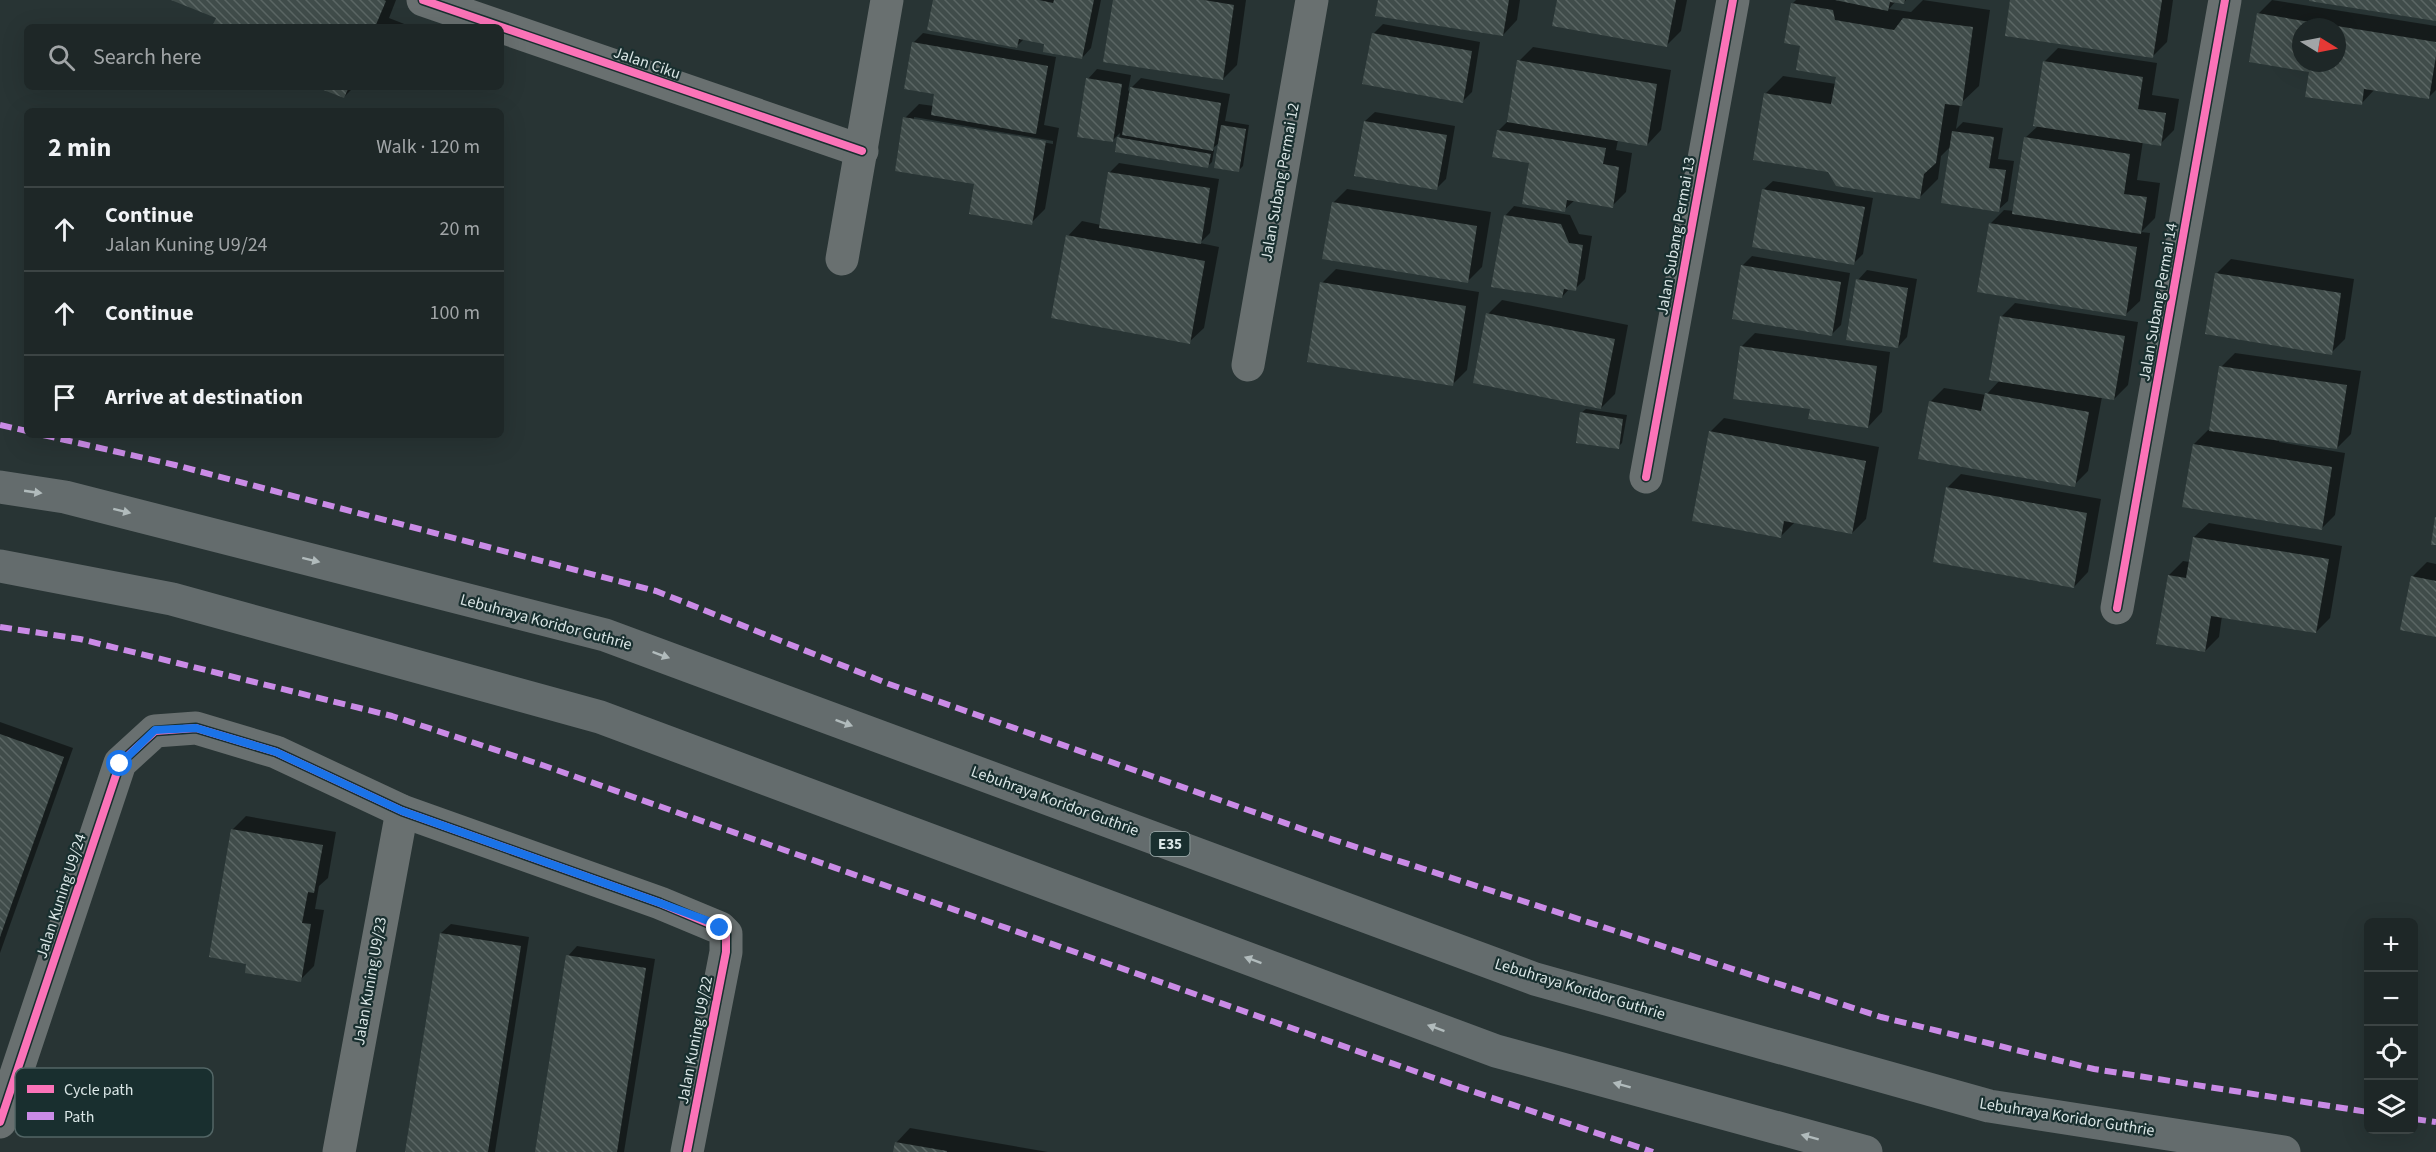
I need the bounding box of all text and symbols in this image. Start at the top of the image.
north arrow [2292,18,2346,72]
search box [24,24,504,90]
icon: search [45,41,78,74]
text: Search here [93,41,201,73]
street label: Jalan Ciku [611,41,683,85]
street label: Jalan Subang Permai 12 [1255,101,1305,263]
text: 2 min [48,129,111,166]
text: Walk · 120 m [376,133,480,161]
street label: Jalan Subang Permai 13 [1651,155,1701,317]
text: Continue [105,199,194,231]
icon: ahead [48,213,81,246]
text: 20 m [440,215,480,243]
street label: Jalan Subang Permai 14 [2133,221,2183,383]
text: Jalan Kuning U9/24 [105,231,268,259]
icon: ahead [48,297,81,330]
text: Continue [105,297,194,329]
text: 100 m [430,299,480,327]
icon: arrive [48,381,81,414]
text: Arrive at destination [105,381,303,413]
one-way arrow [23,488,42,497]
one-way arrow [113,507,131,517]
one-way arrow [302,555,320,565]
street label: Lebuhraya Koridor Guthrie [458,588,634,656]
one-way arrow [652,651,670,661]
one-way arrow [835,719,853,729]
route start [106,750,132,776]
street label: Lebuhraya Koridor Guthrie [968,760,1142,842]
street label: Jalan Kuning U9/24 [30,831,92,961]
road number: E35 [1150,832,1190,856]
route end [706,914,732,940]
street label: Jalan Kuning U9/23 [348,915,392,1047]
map controls [2364,918,2418,1134]
button: + [2364,918,2418,972]
street label: Lebuhraya Koridor Guthrie [1492,953,1668,1025]
one-way arrow [1244,955,1262,965]
button: − [2364,972,2418,1026]
street label: Jalan Kuning U9/22 [672,974,718,1106]
one-way arrow [1426,1023,1444,1033]
button: locate [2364,1026,2418,1080]
legend [15,1068,213,1137]
text: Cycle path [64,1079,133,1101]
one-way arrow [1613,1080,1631,1090]
button: layers [2364,1080,2418,1134]
street label: Lebuhraya Koridor Guthrie [1978,1092,2156,1142]
text: Path [64,1106,94,1128]
one-way arrow [1801,1131,1819,1141]

